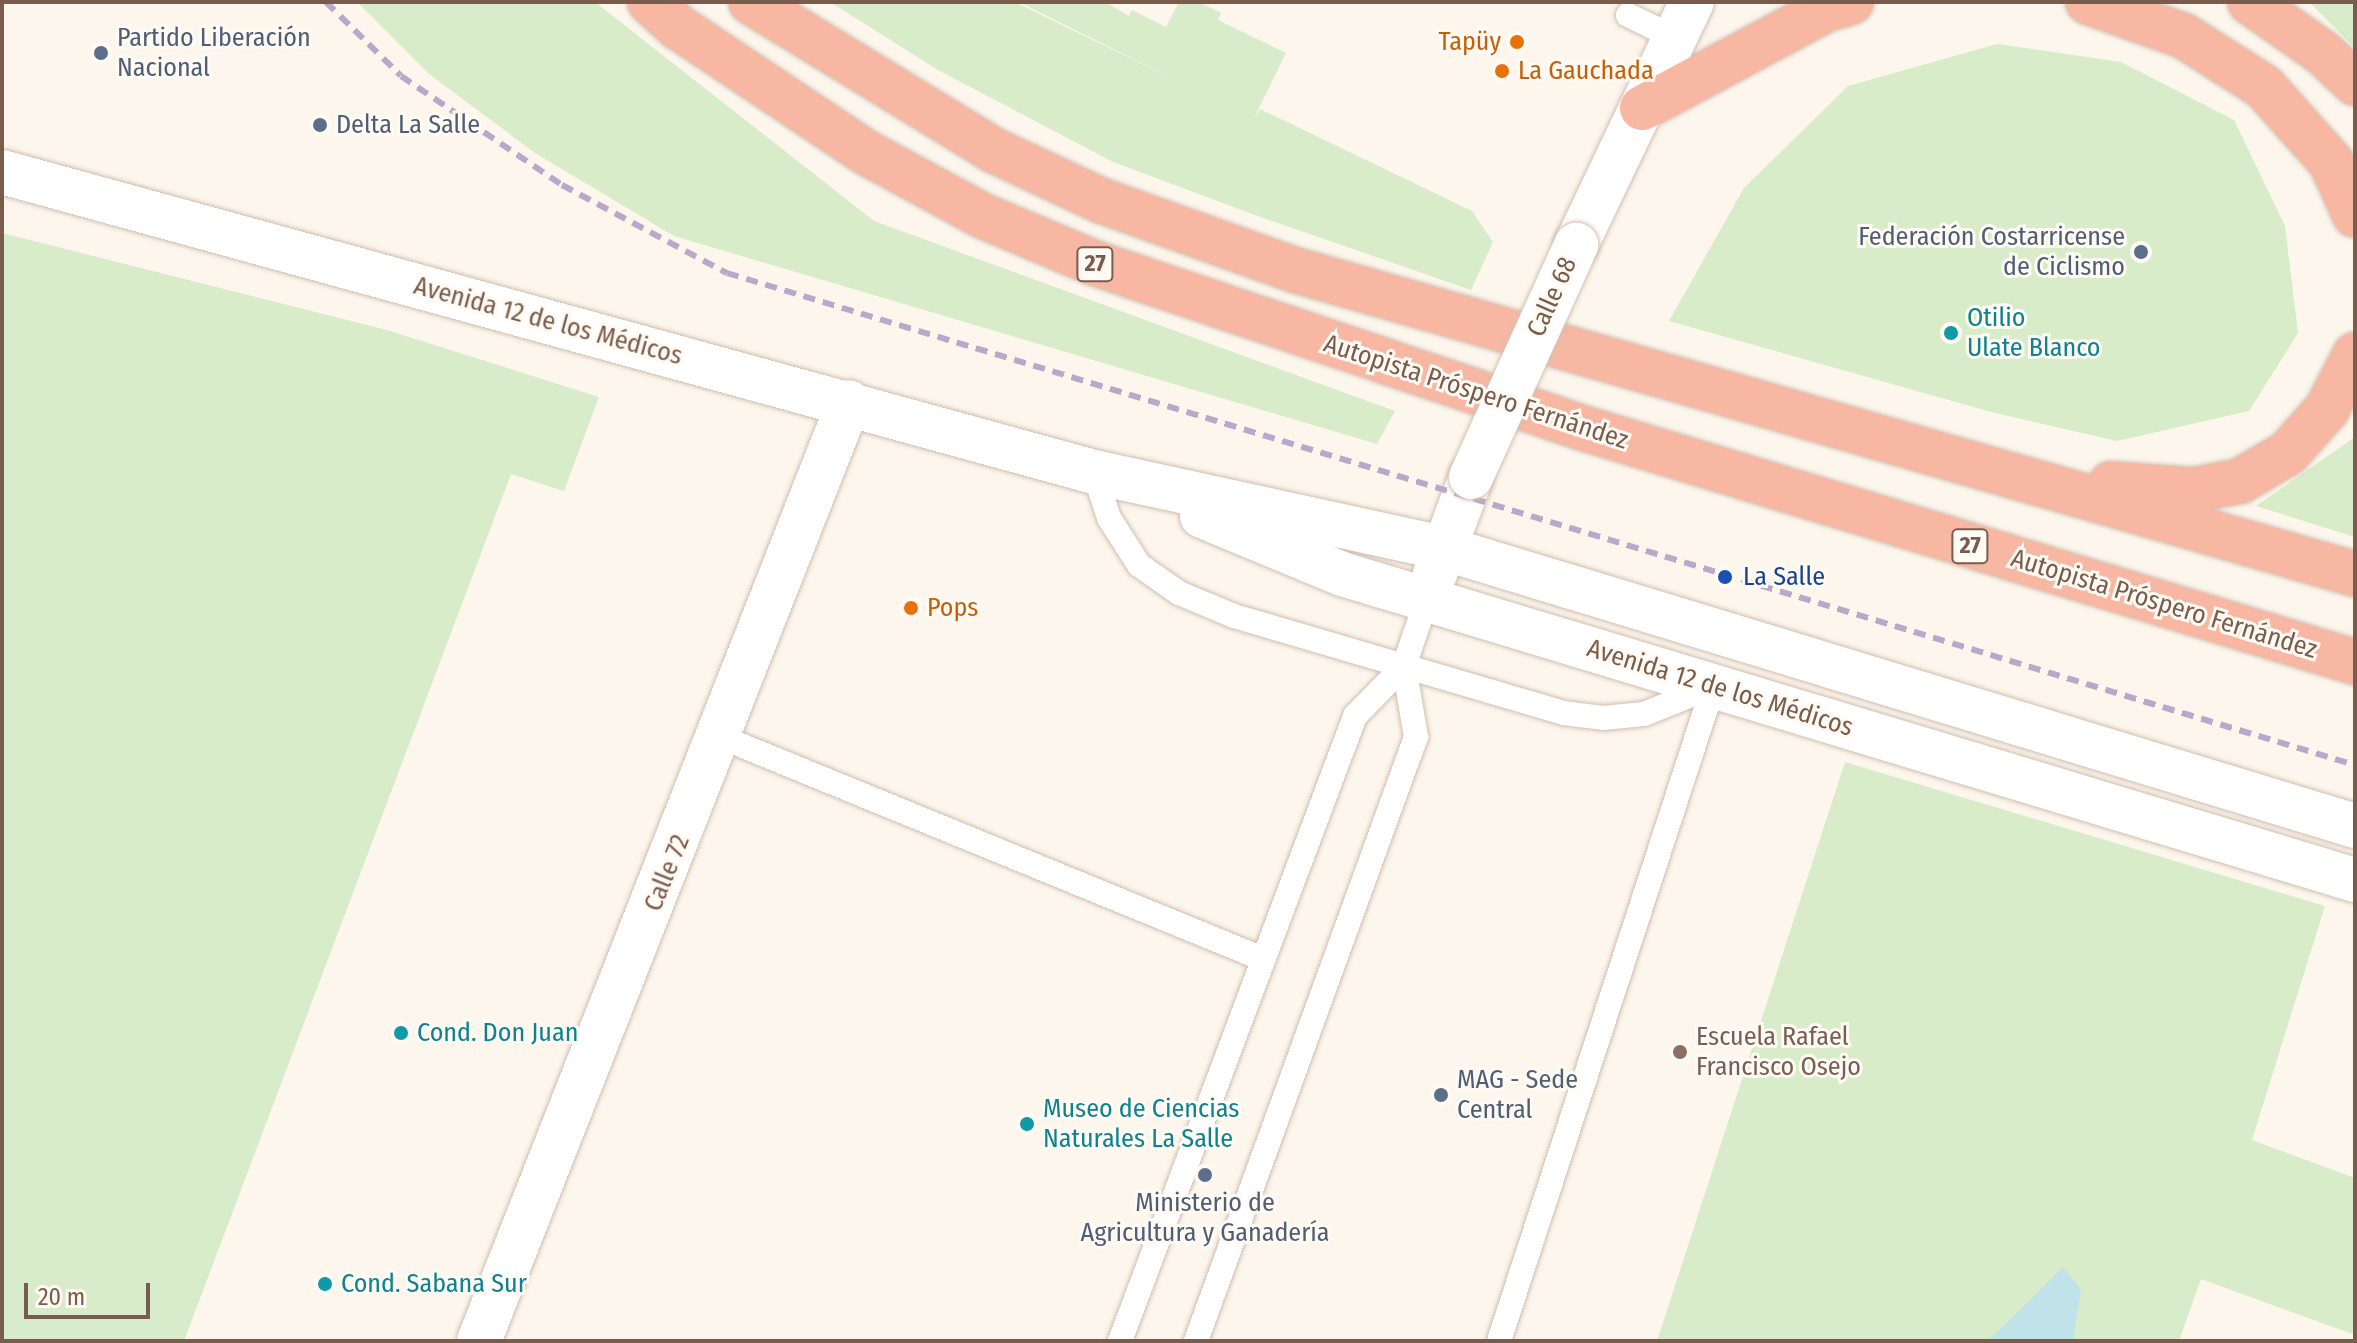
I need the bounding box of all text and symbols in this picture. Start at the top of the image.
place label: Partido Liberación Nacional [117,22,311,84]
place label: Tapüy [1438,26,1501,58]
marker: Tapüy [1508,33,1526,51]
marker: Partido Liberación Nacional [92,44,110,62]
place label: La Gauchada [1518,55,1654,87]
marker: La Gauchada [1493,62,1511,80]
place label: Delta La Salle [336,109,480,141]
marker: Delta La Salle [311,116,329,134]
place label: Federación Costarricense de Ciclismo [1858,221,2125,282]
marker: Federación Costarricense de Ciclismo [2132,243,2150,261]
road number: 27 [1075,244,1115,284]
street label: Calle 68 [1521,252,1583,342]
street label: Avenida 12 de los Médicos [410,270,686,372]
place label: Otilio Ulate Blanco [1967,302,2101,364]
marker: Otilio Ulate Blanco [1942,324,1960,342]
street label: Autopista Próspero Fernández [1320,328,1632,456]
road number: 27 [1950,526,1990,566]
street label: Autopista Próspero Fernández [2007,543,2321,665]
place label: La Salle [1743,561,1825,593]
marker: La Salle [1714,566,1736,588]
place label: Pops [927,592,978,624]
marker: Pops [902,599,920,617]
street label: Avenida 12 de los Médicos [1583,633,1857,743]
street label: Calle 72 [638,830,696,916]
place label: Cond. Don Juan [417,1017,578,1049]
place label: Escuela Rafael Francisco Osejo [1696,1021,1861,1082]
marker: Cond. Don Juan [392,1024,410,1042]
marker: Escuela Rafael Francisco Osejo [1671,1043,1689,1061]
place label: MAG - Sede Central [1457,1064,1578,1126]
marker: MAG - Sede Central [1432,1086,1450,1104]
place label: Museo de Ciencias Naturales La Salle [1043,1093,1239,1154]
marker: Museo de Ciencias Naturales La Salle [1018,1115,1036,1133]
marker: Ministerio de Agricultura y Ganadería [1196,1166,1214,1184]
place label: Ministerio de Agricultura y Ganadería [1080,1187,1330,1248]
scale bar [28,1267,154,1317]
place label: Cond. Sabana Sur [341,1268,527,1300]
marker: Cond. Sabana Sur [316,1275,334,1293]
text: 20 m [38,1283,85,1311]

